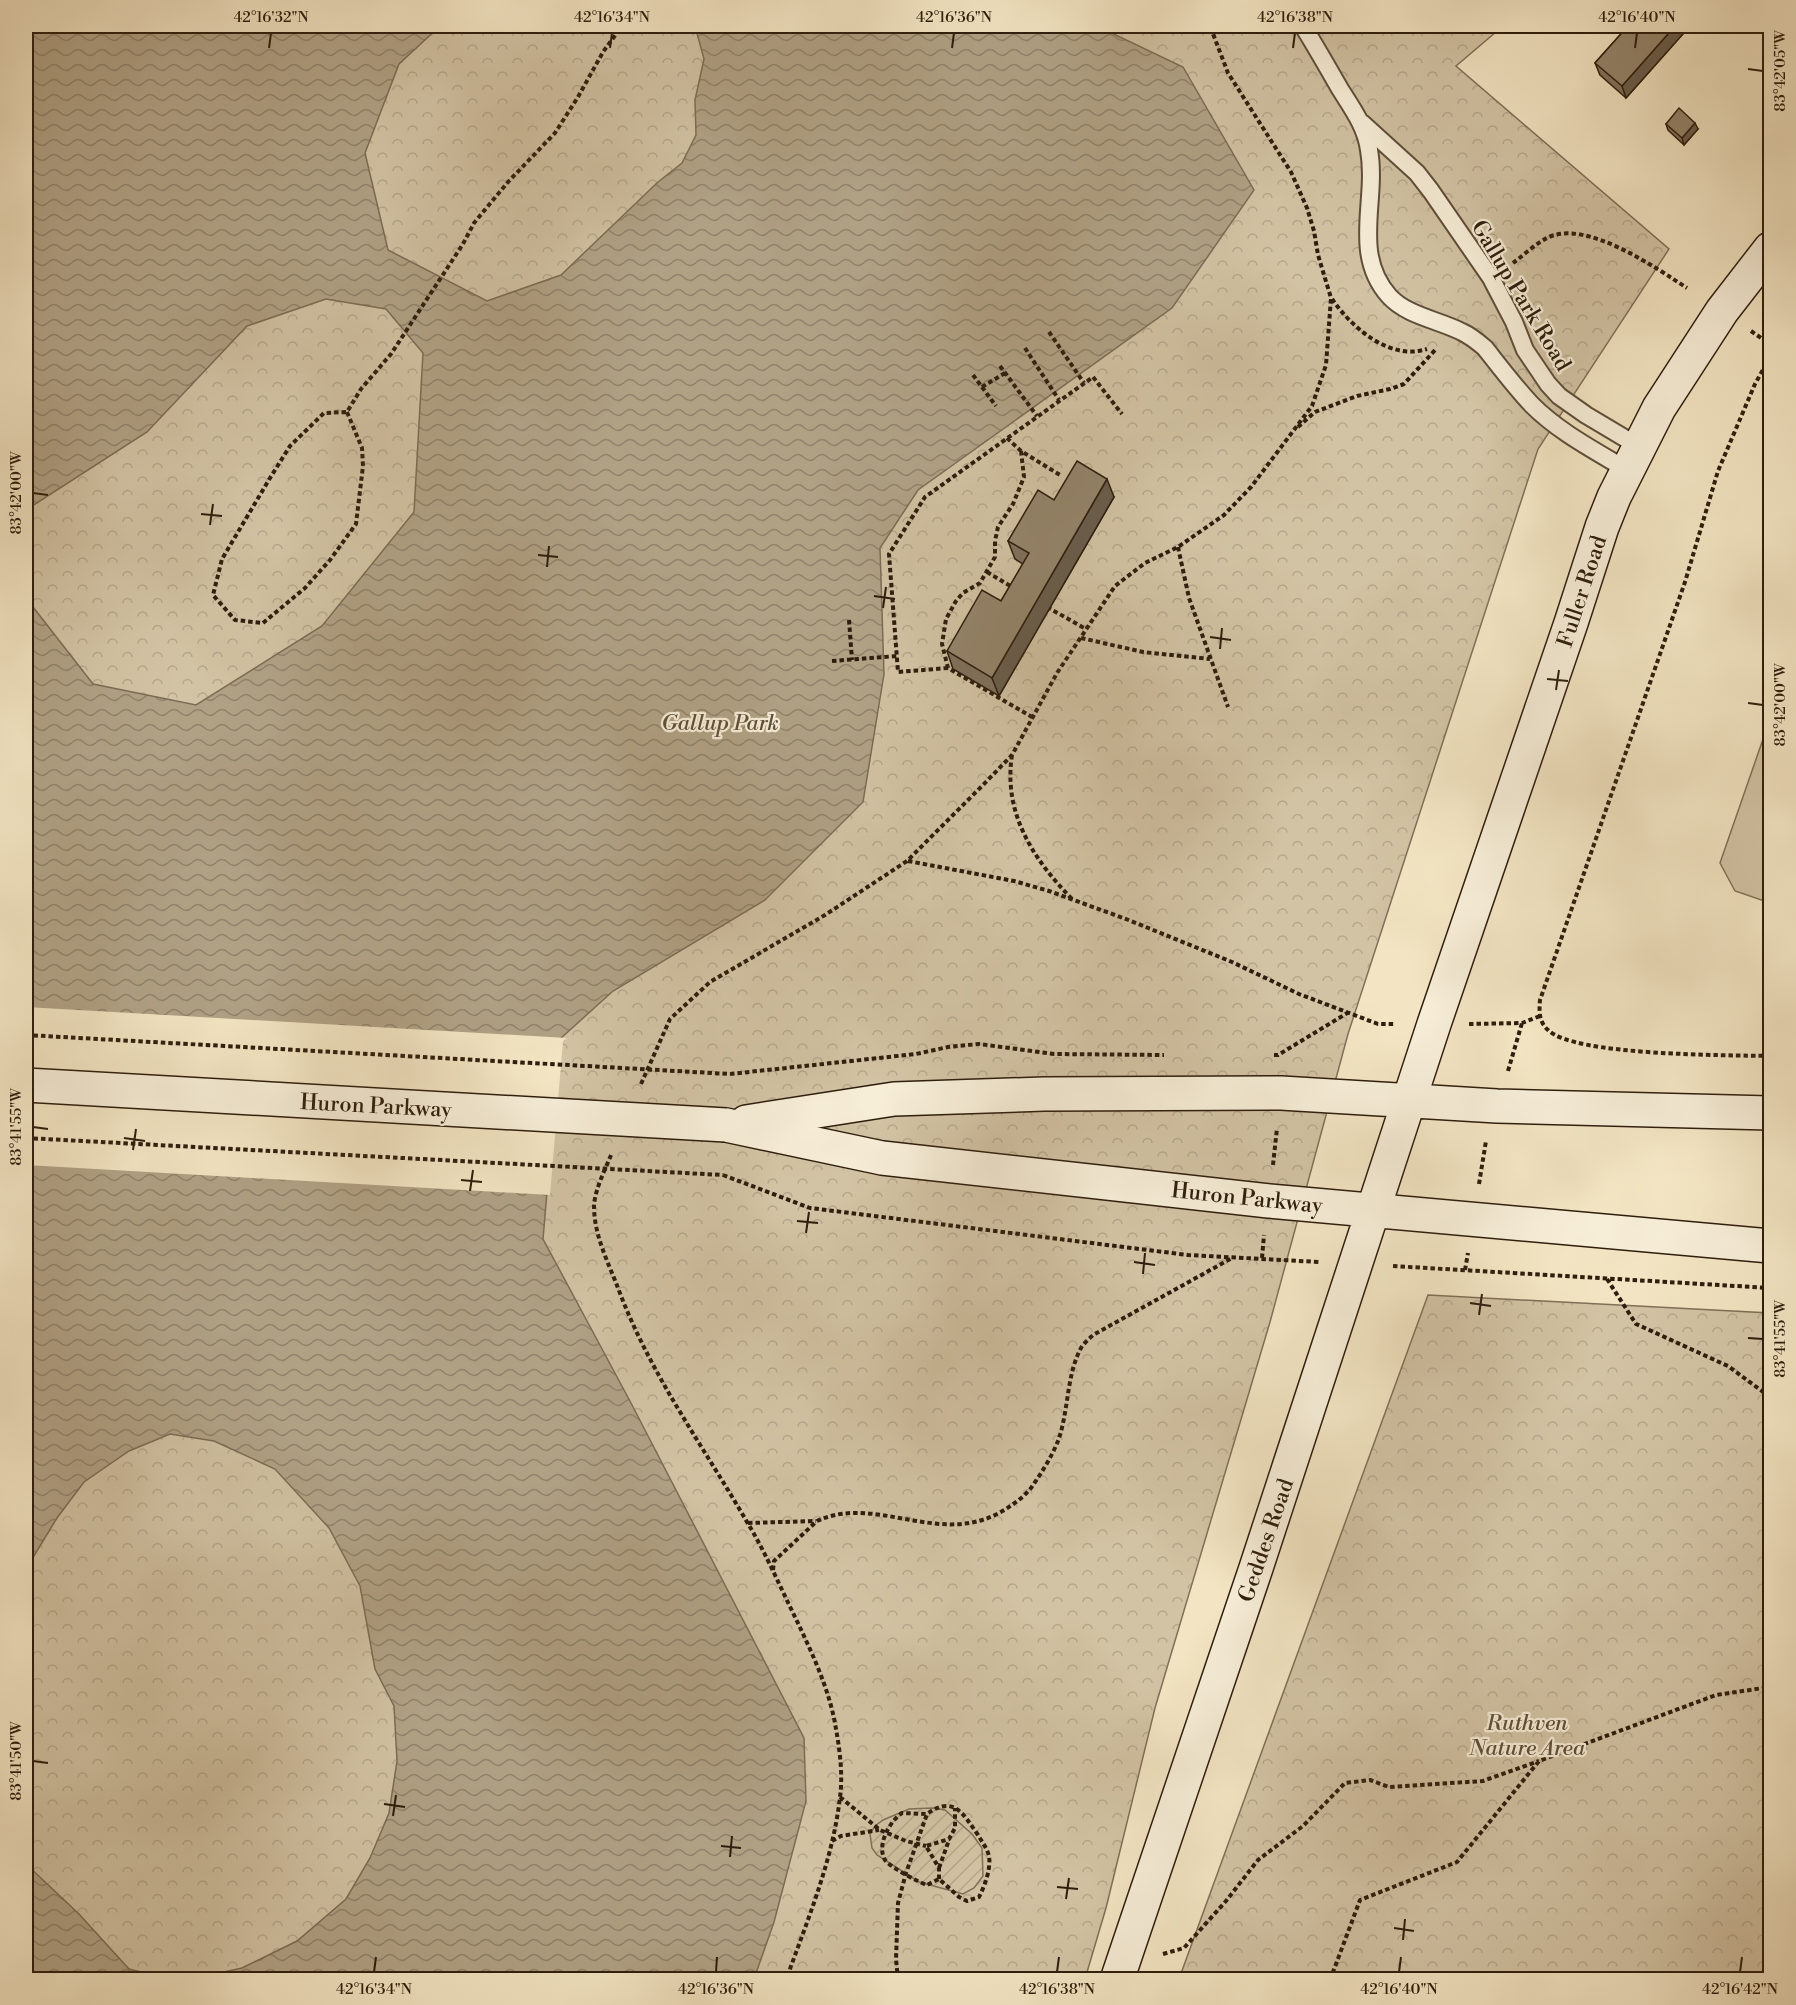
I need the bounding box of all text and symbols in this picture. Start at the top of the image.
text: 42°16'32"N [233,8,309,27]
text: 42°16'34"N [574,8,650,27]
text: 42°16'36"N [916,8,992,27]
text: 42°16'38"N [1257,8,1333,27]
text: 42°16'40"N [1598,8,1676,27]
text: 83°42'05"W [1771,30,1790,112]
street label: Gallup Park Road [1465,215,1577,377]
text: 83°42'00"W [7,451,26,535]
street label: Fuller Road [1552,532,1613,651]
text: 83°42'00"W [1771,663,1790,747]
park label: Gallup Park [661,710,779,737]
text: 83°41'55"W [7,1088,26,1166]
street label: Huron Parkway [299,1089,453,1124]
street label: Huron Parkway [1170,1177,1324,1220]
text: 83°41'55"W [1771,1300,1790,1378]
street label: Geddes Road [1233,1475,1300,1606]
park label: Ruthven Nature Area [1468,1710,1586,1762]
text: 83°41'50"W [7,1721,26,1801]
text: 42°16'34"N [336,1980,412,1999]
text: 42°16'36"N [678,1980,754,1999]
text: 42°16'38"N [1019,1980,1095,1999]
text: 42°16'40"N [1360,1980,1438,1999]
text: 42°16'42"N [1702,1980,1778,1999]

